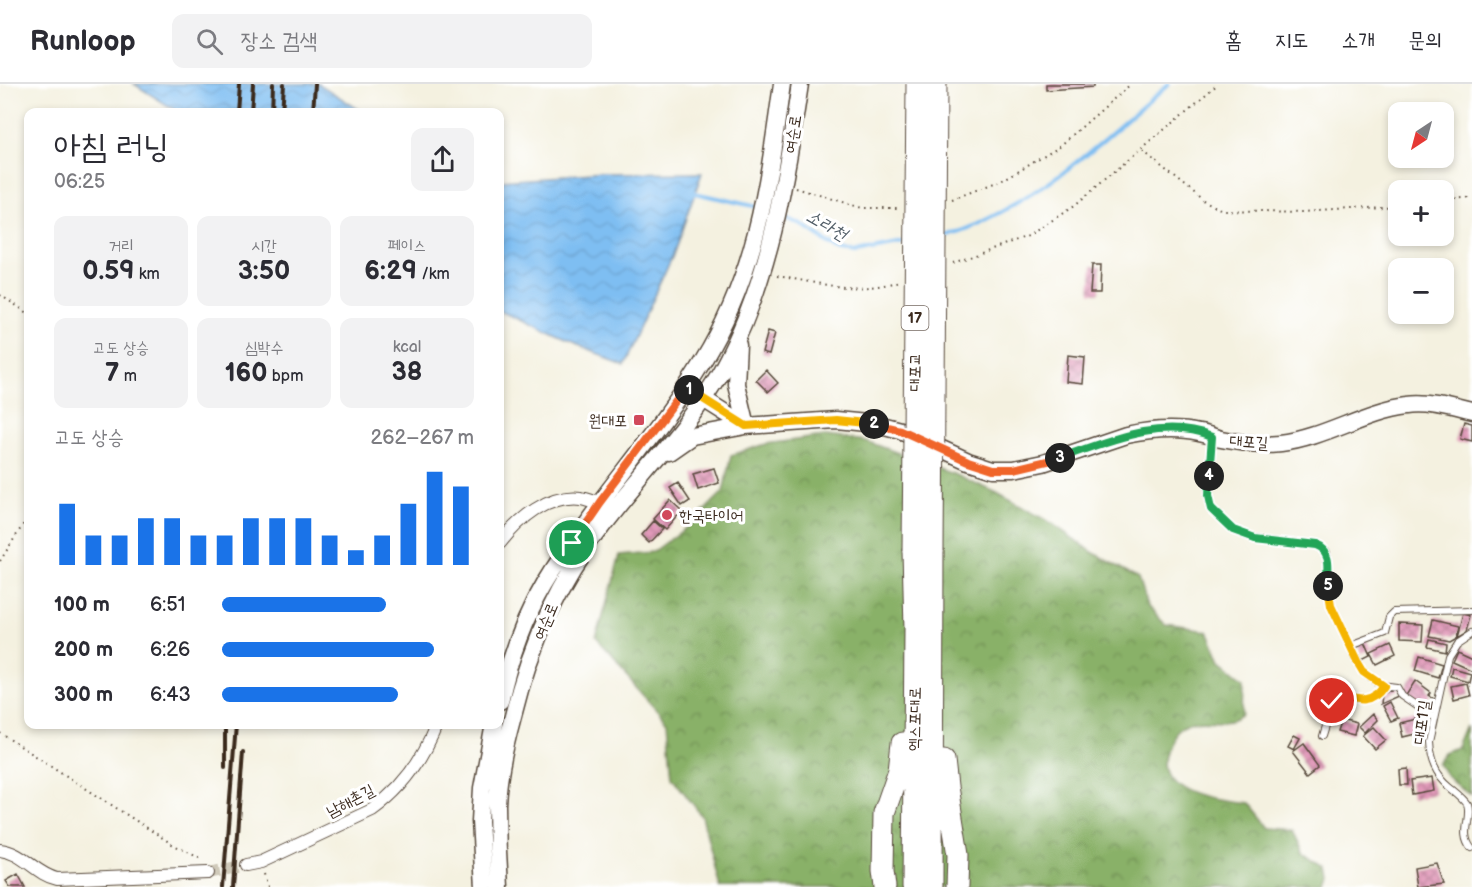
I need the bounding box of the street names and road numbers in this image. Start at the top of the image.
street label: 여순로 [781,114,806,155]
road number: 17 [902,306,928,330]
street label: 대포교 [906,353,925,392]
street label: 대포길 [1229,432,1269,453]
street label: 여순로 [530,600,563,643]
street label: 엑스포대로 [905,687,926,751]
street label: 대포1길 [1410,699,1435,746]
street label: 남해촌길 [324,781,378,822]

